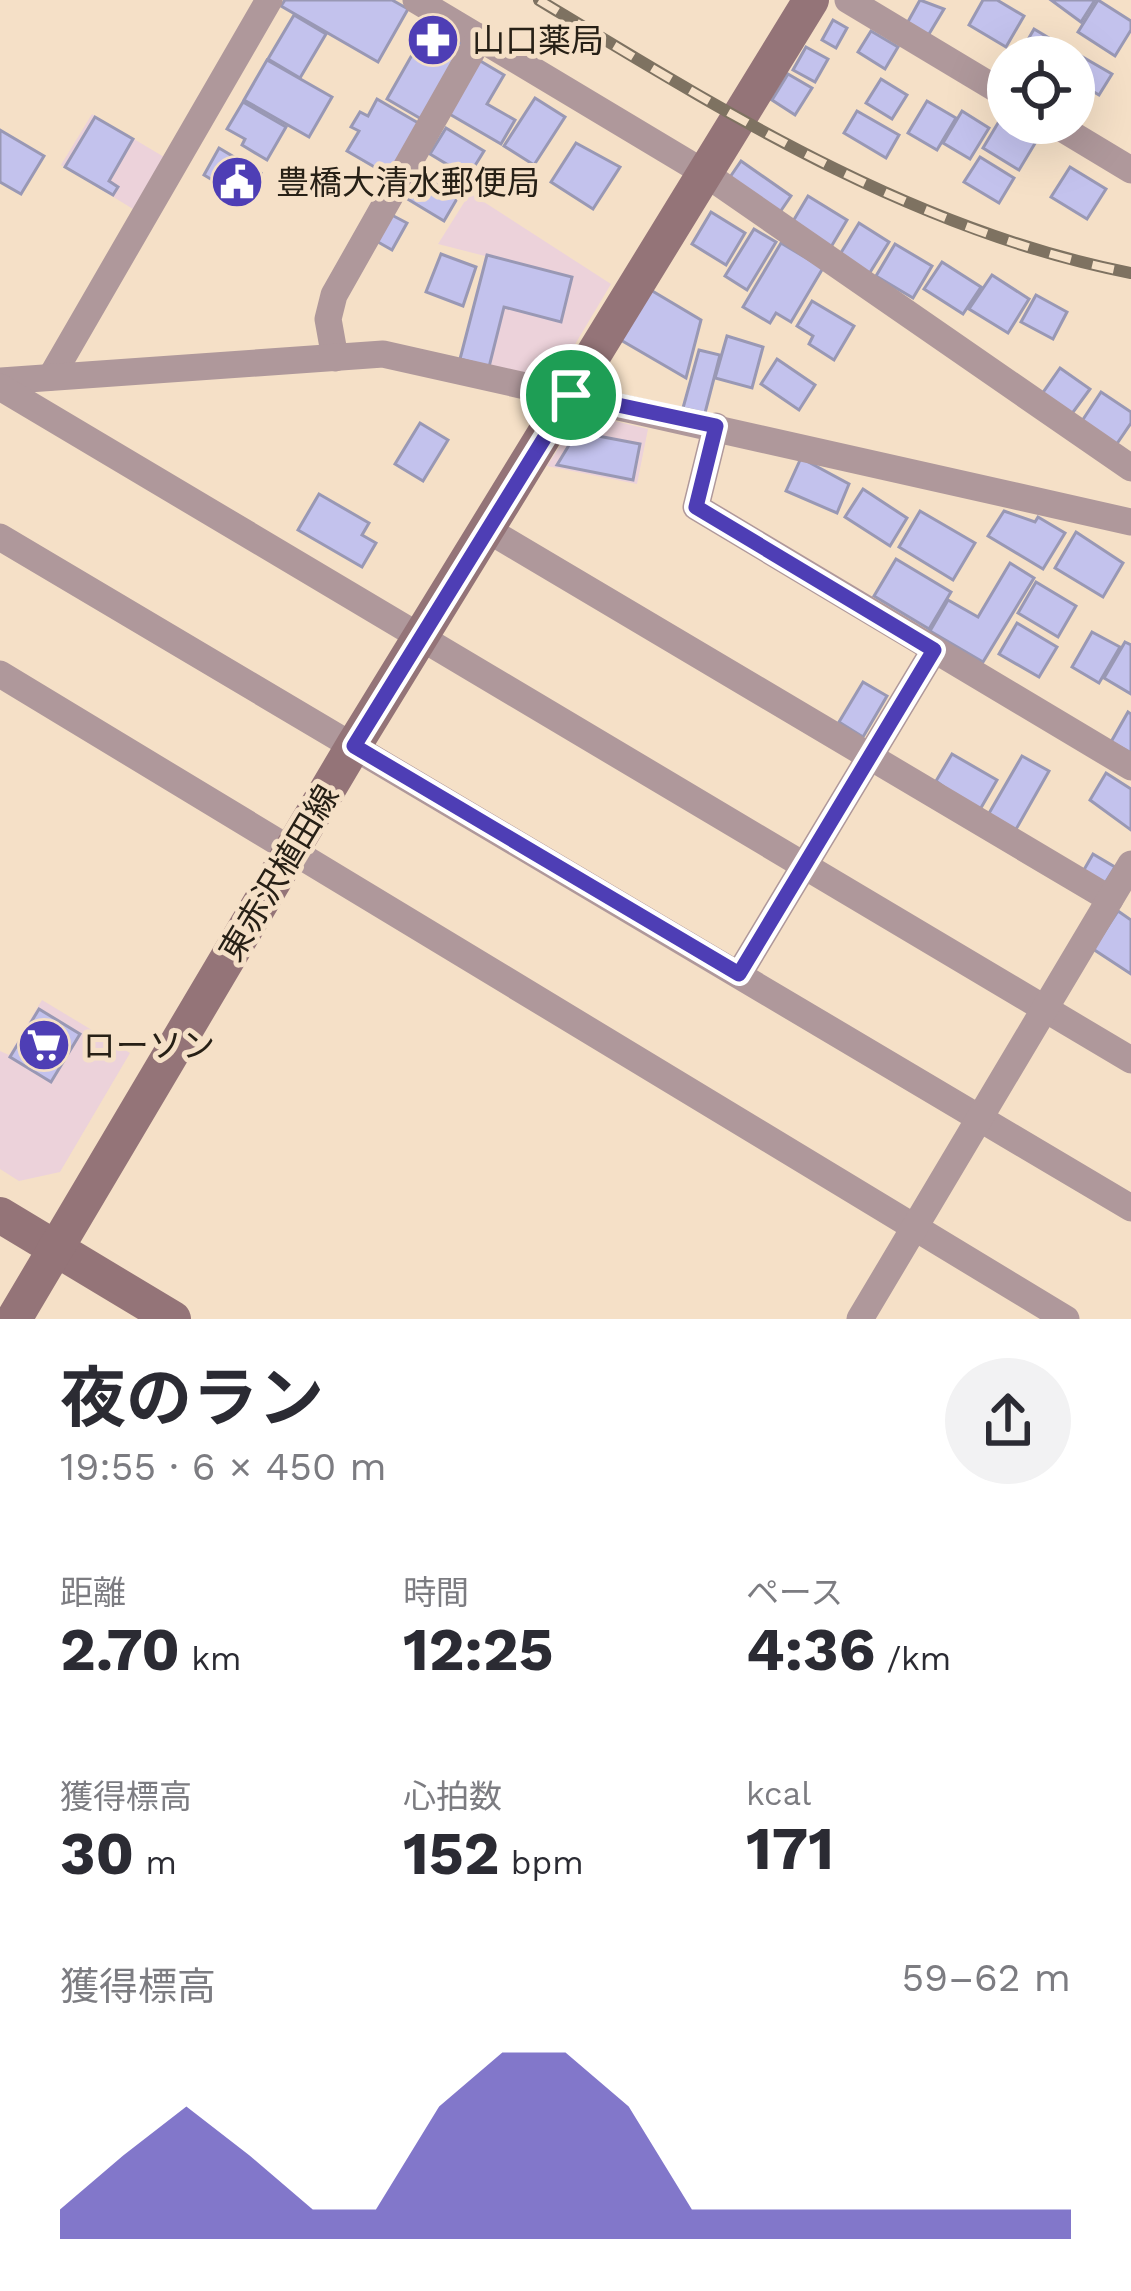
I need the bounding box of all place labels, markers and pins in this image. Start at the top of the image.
pharmacy icon: 山口薬局 [405,12,461,68]
place label: 山口薬局 [472,21,604,60]
public building icon: 豊橋大清水郵便局 [209,154,265,210]
place label: 豊橋大清水郵便局 [276,163,540,202]
pin [520,344,622,446]
supermarket icon: ローソン [16,1017,72,1073]
place label: ローソン [83,1026,215,1065]

